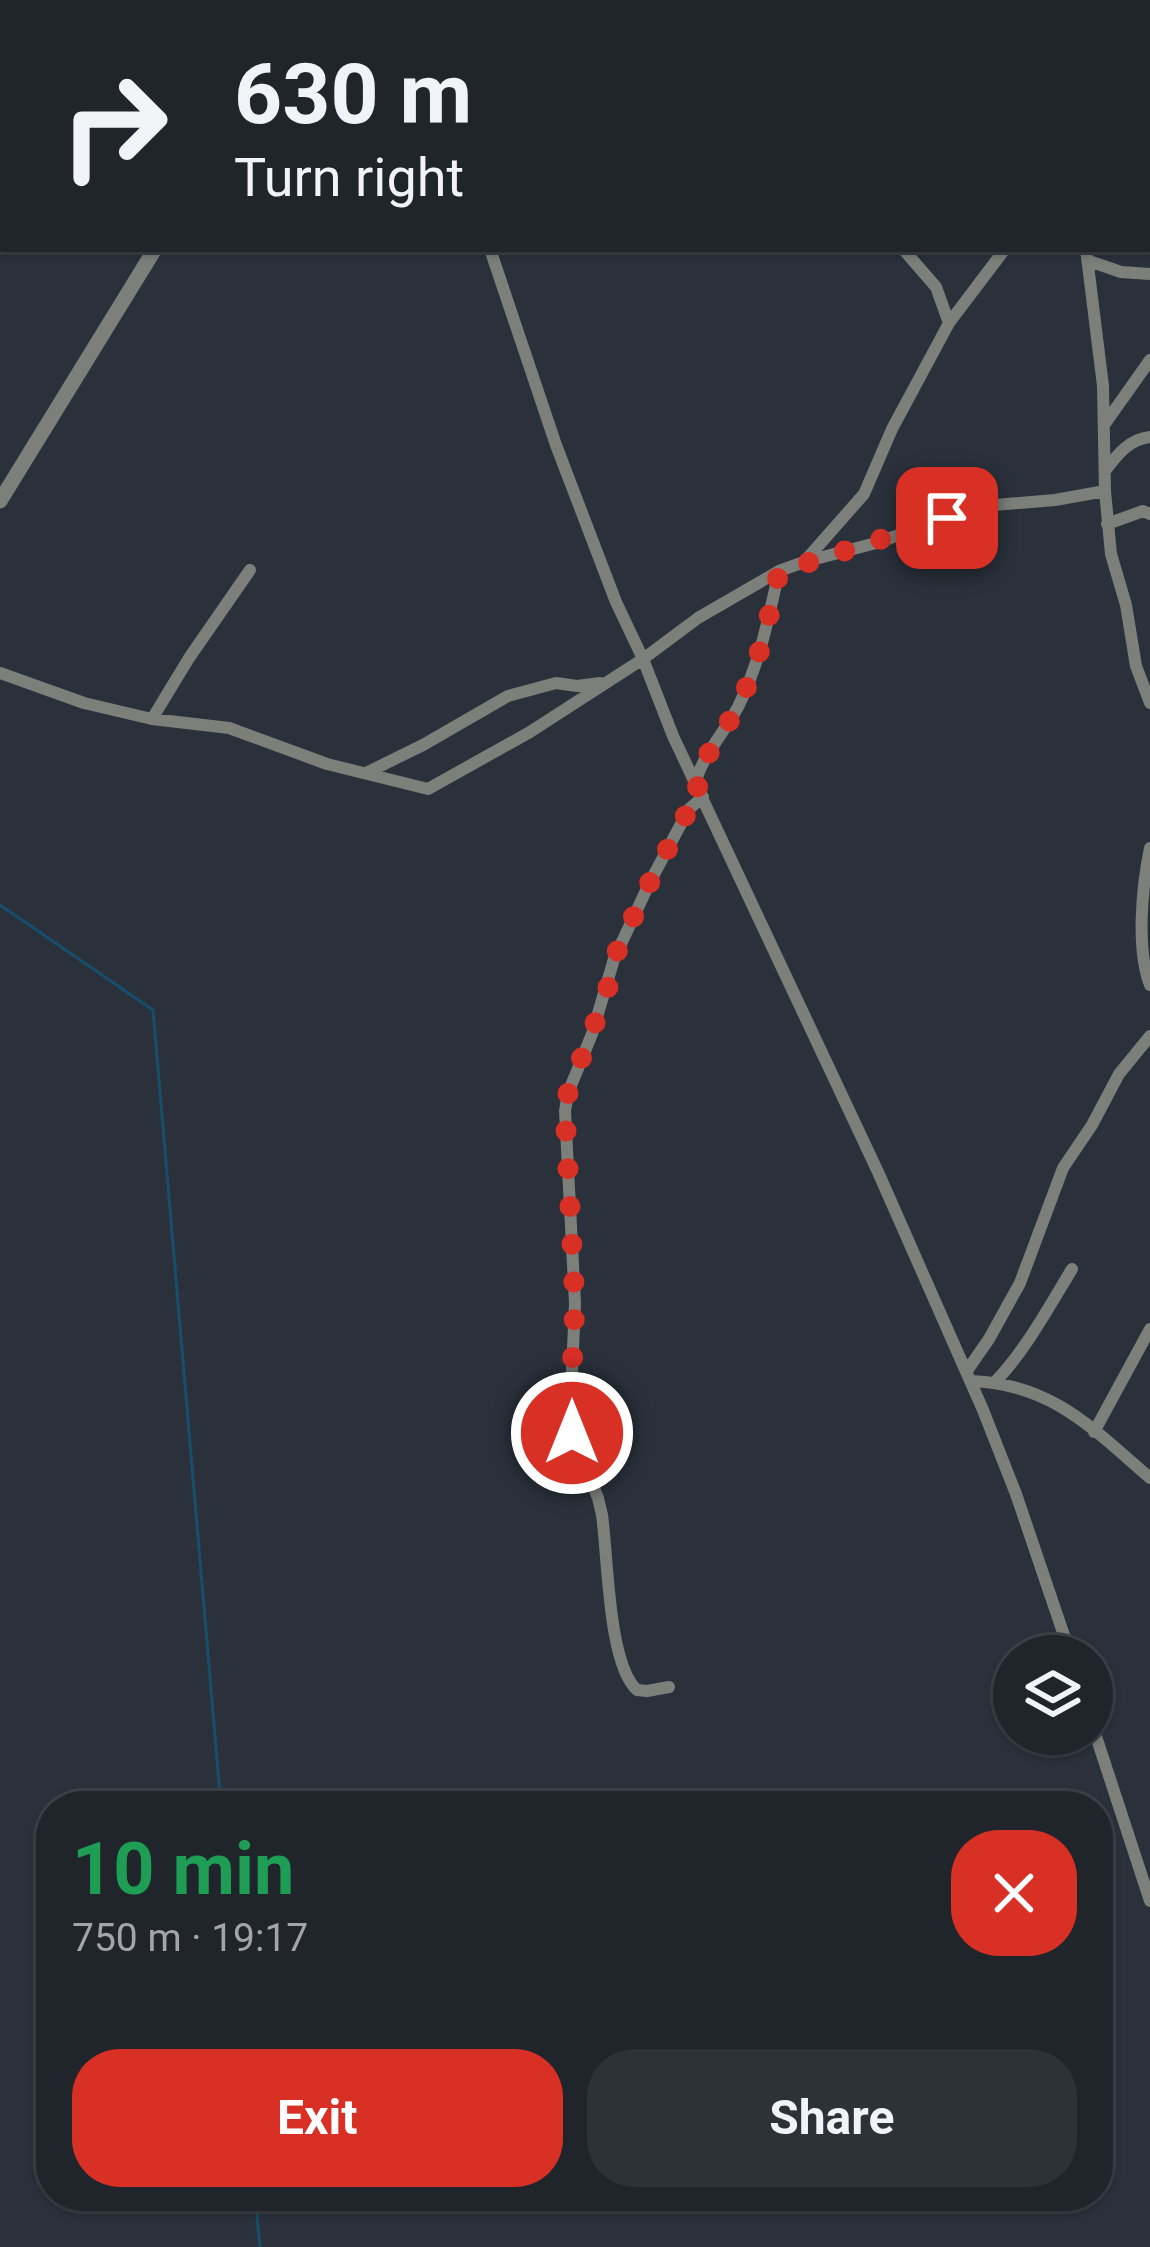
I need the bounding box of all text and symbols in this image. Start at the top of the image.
text: 630 m [234,45,472,144]
icon: right [36,48,192,204]
text: Turn right [234,146,464,209]
pin [896,467,998,569]
icon: arrive [914,485,980,551]
position arrow [509,1370,635,1496]
map controls [993,1635,1113,1755]
button: layers [993,1635,1113,1755]
text: 10 min [72,1827,294,1912]
button: close [951,1830,1077,1956]
text: 750 m · 19:17 [72,1915,308,1961]
button: Exit [72,2049,563,2187]
button: Share [587,2049,1077,2187]

